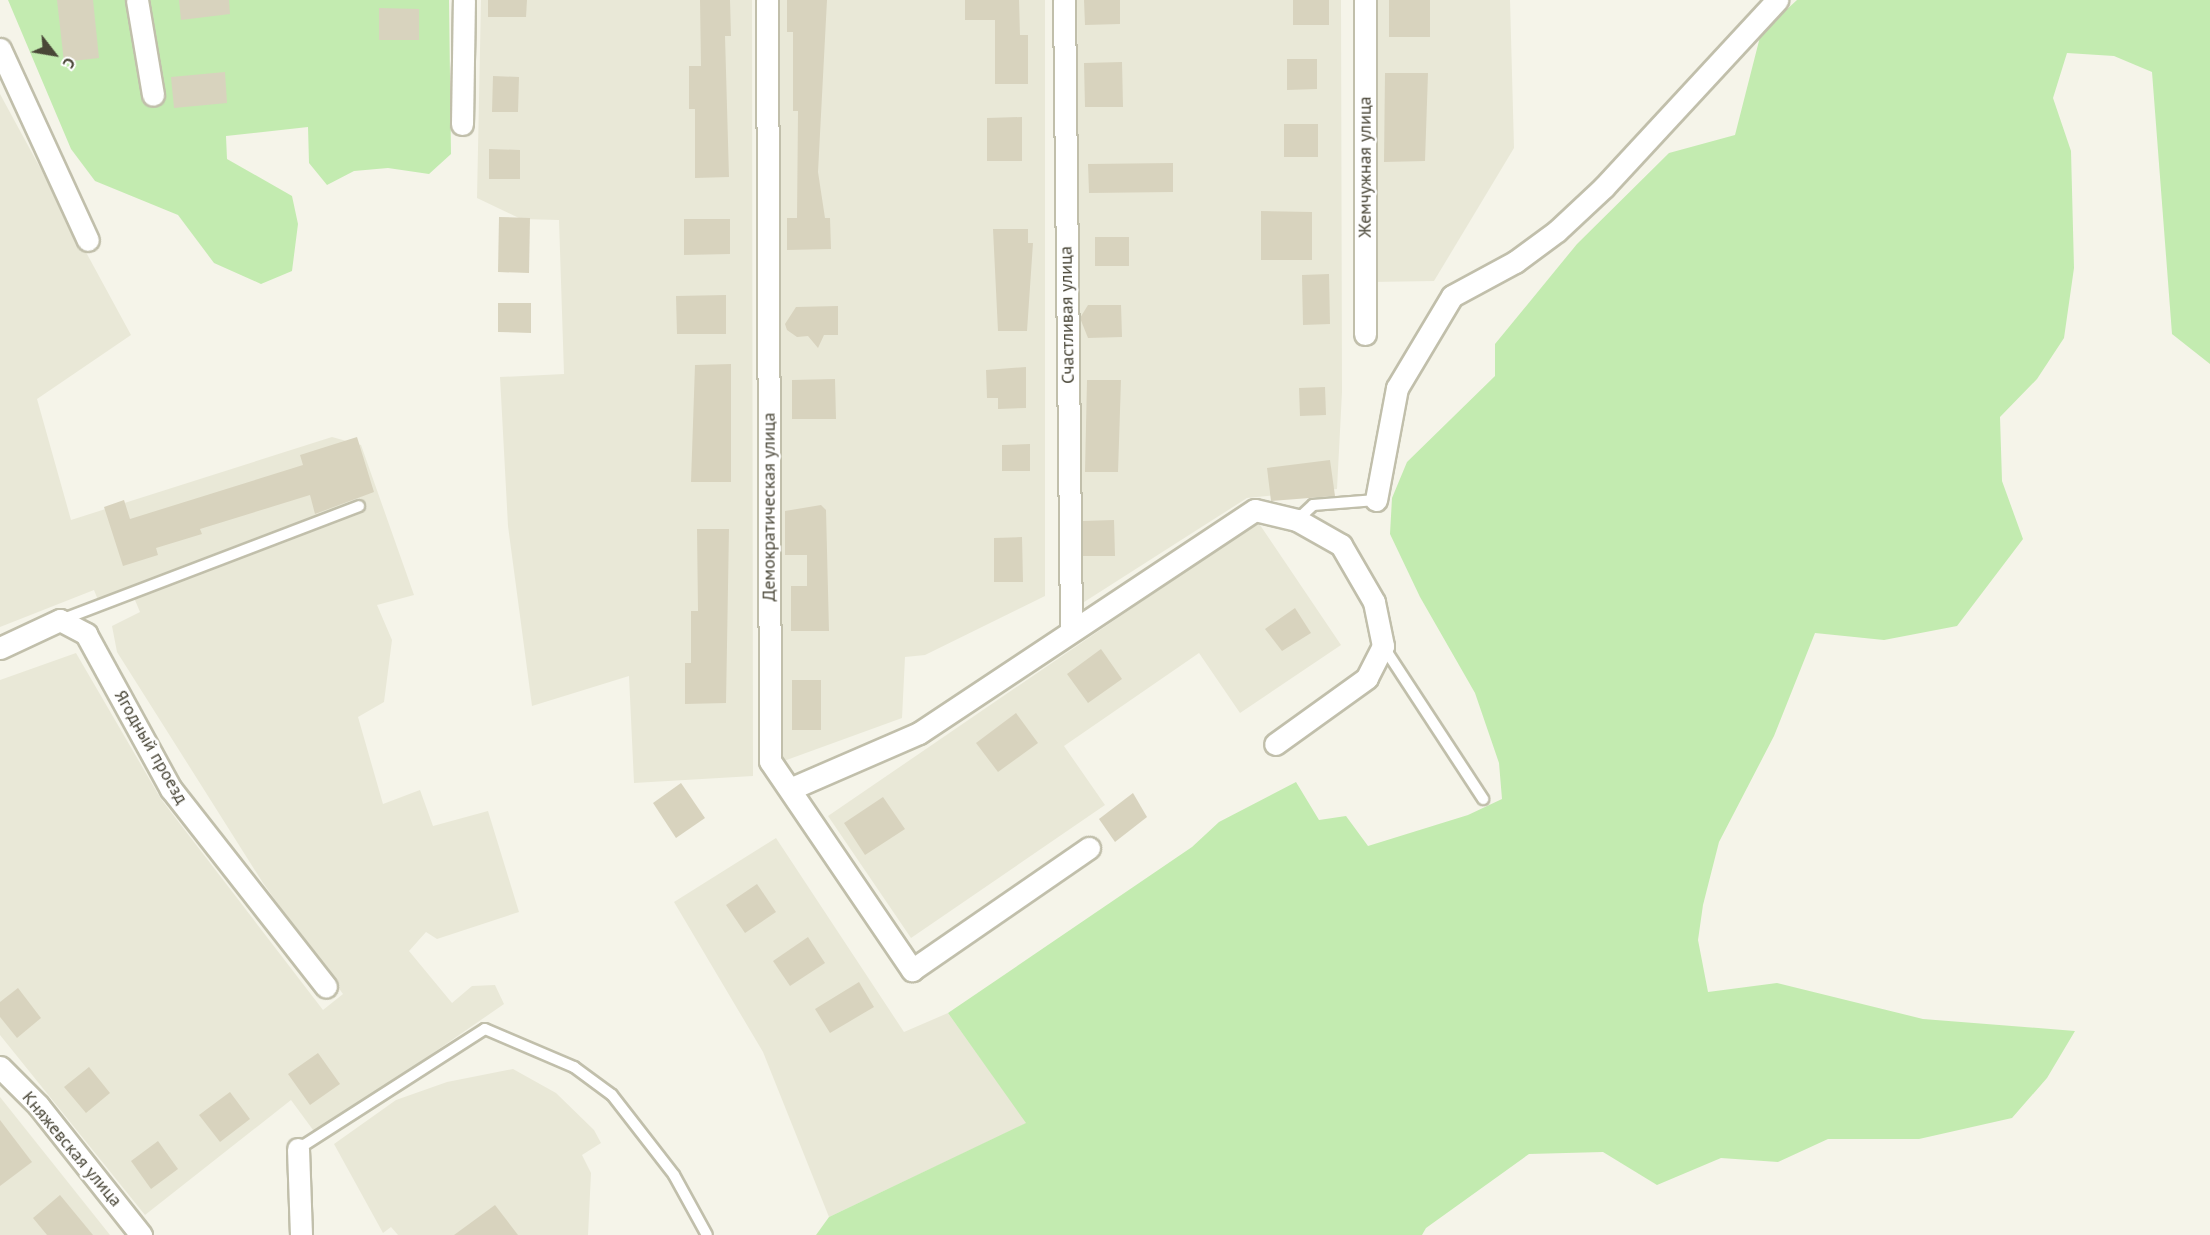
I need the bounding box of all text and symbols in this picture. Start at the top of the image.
north arrow [24,24,84,84]
text: С [59,54,80,72]
street label: Жемчужная улица [1354,96,1376,238]
street label: Счастливая улица [1055,246,1079,384]
street label: Демократическая улица [758,413,780,601]
street label: Ягодный проезд [110,686,192,808]
street label: Княжевская улица [17,1087,127,1211]

